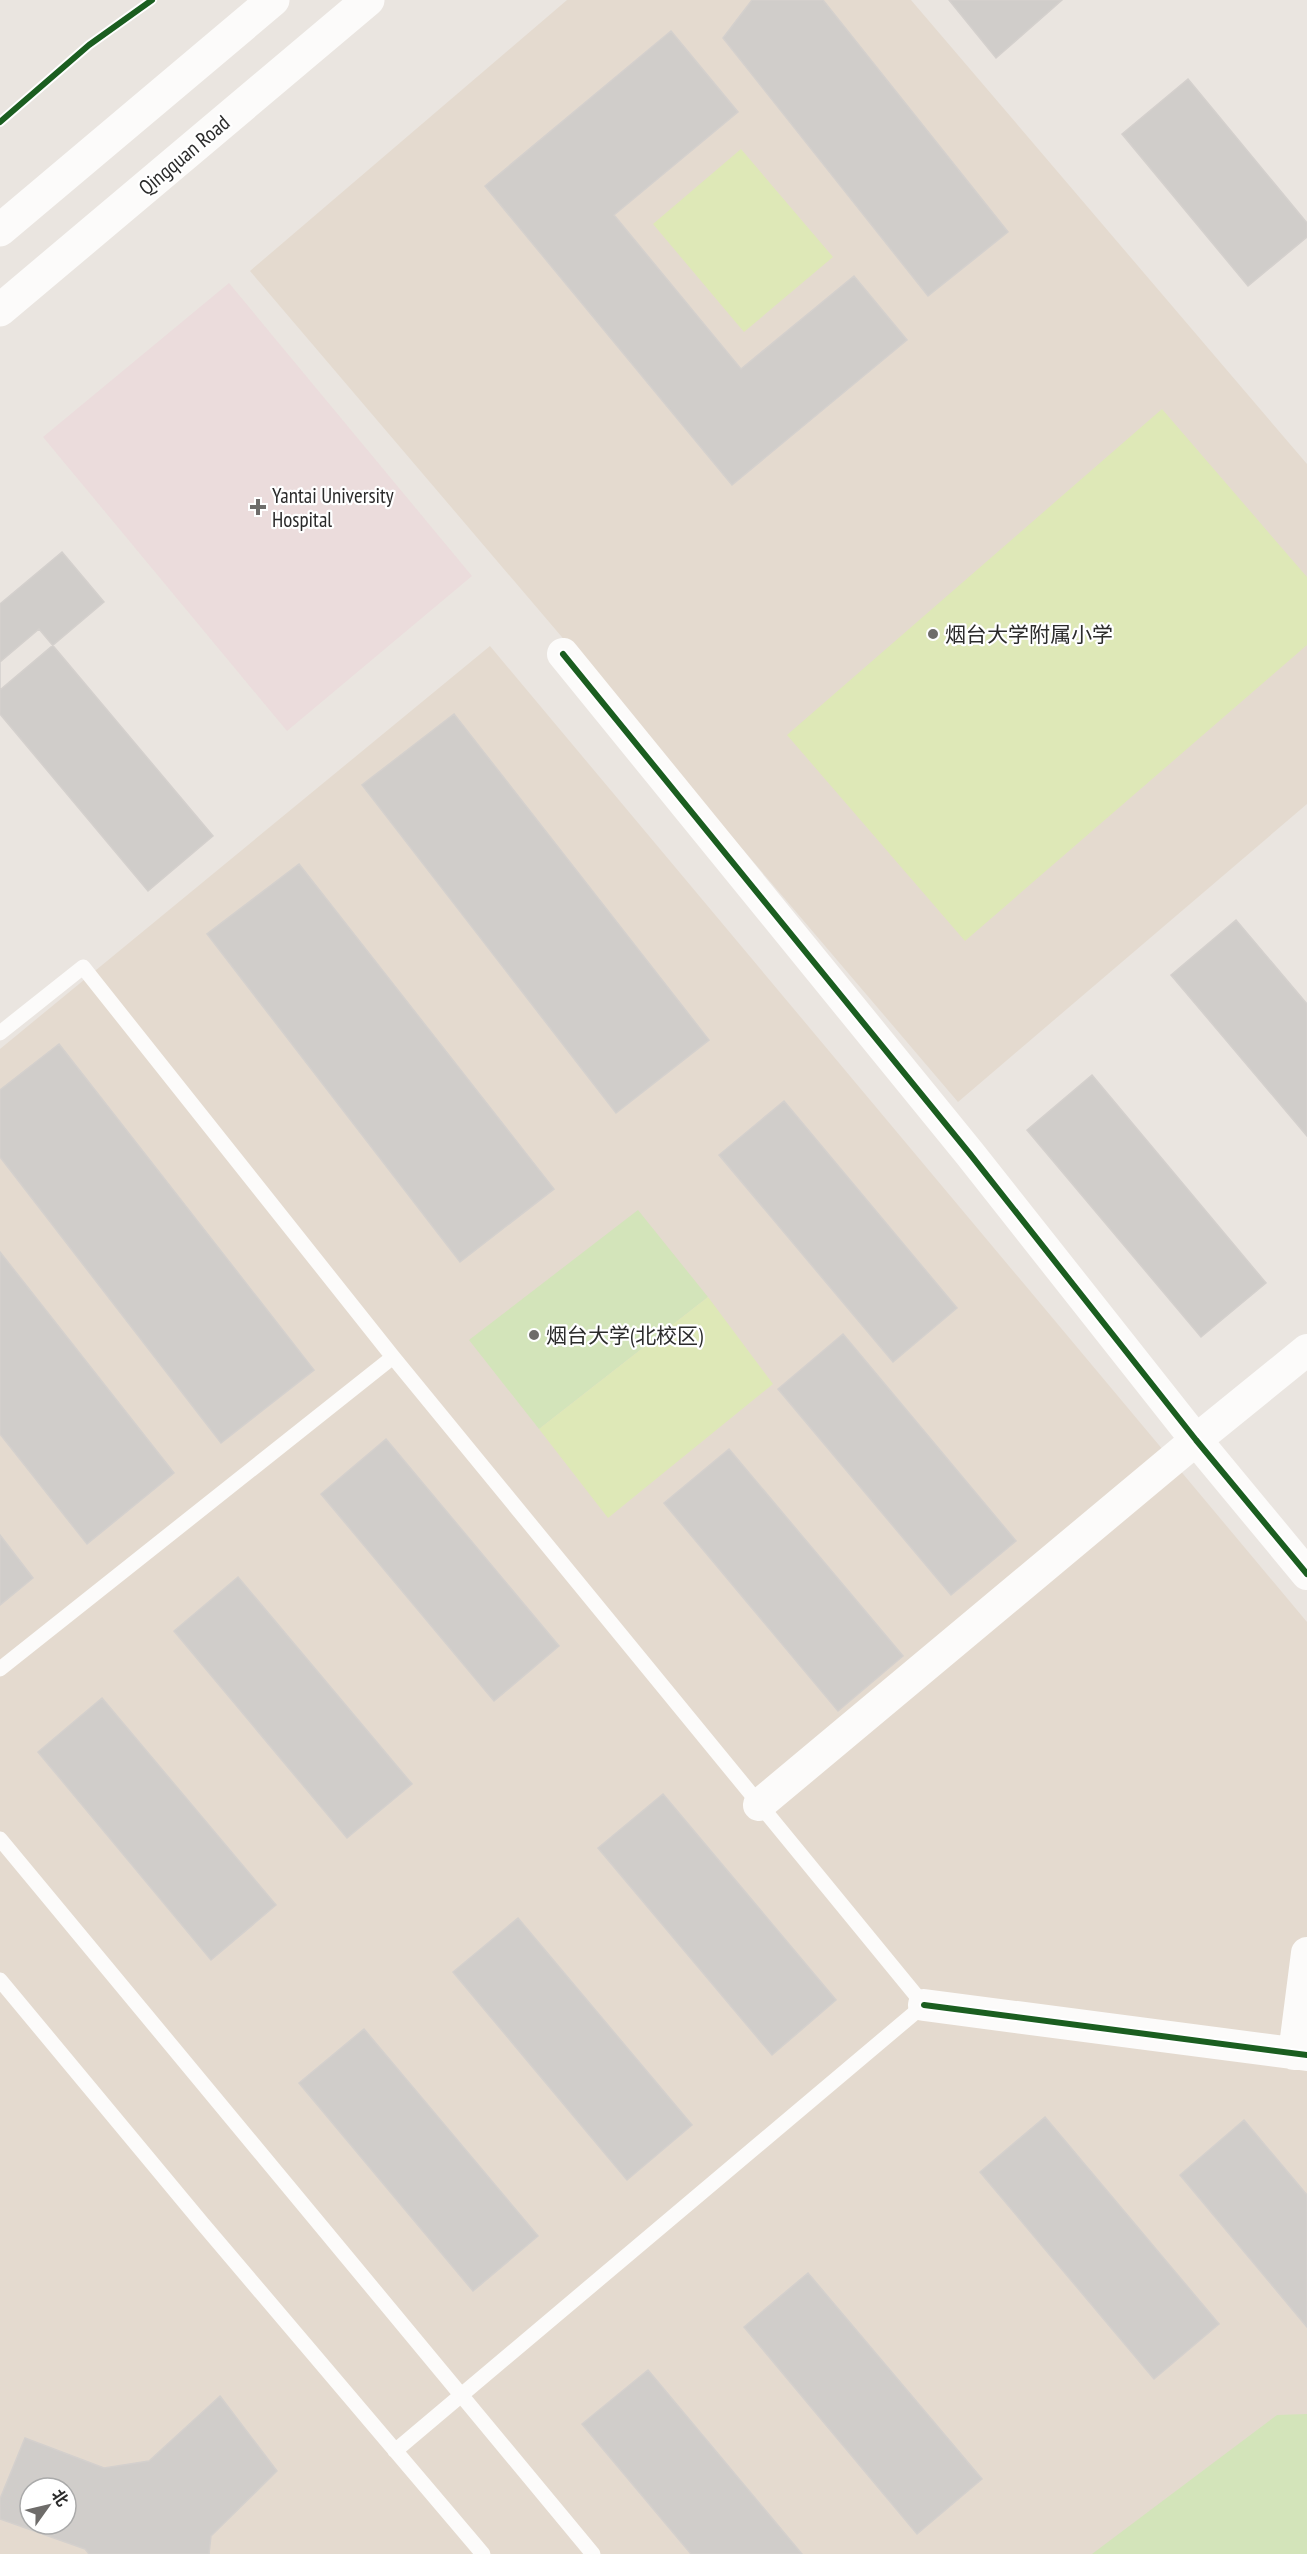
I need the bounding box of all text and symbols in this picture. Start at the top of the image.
street label: Qingquan Road [133,109,235,201]
place label: Yantai University Hospital [272,482,394,533]
marker: Yantai University Hospital [249,498,267,516]
place label: 烟台大学附属小学 [945,621,1113,648]
marker: 烟台大学附属小学 [926,627,940,641]
place label: 烟台大学(北校区) [546,1322,703,1349]
marker: 烟台大学(北校区) [527,1328,541,1342]
north arrow [18,2476,78,2536]
text: 北 [48,2485,73,2510]

